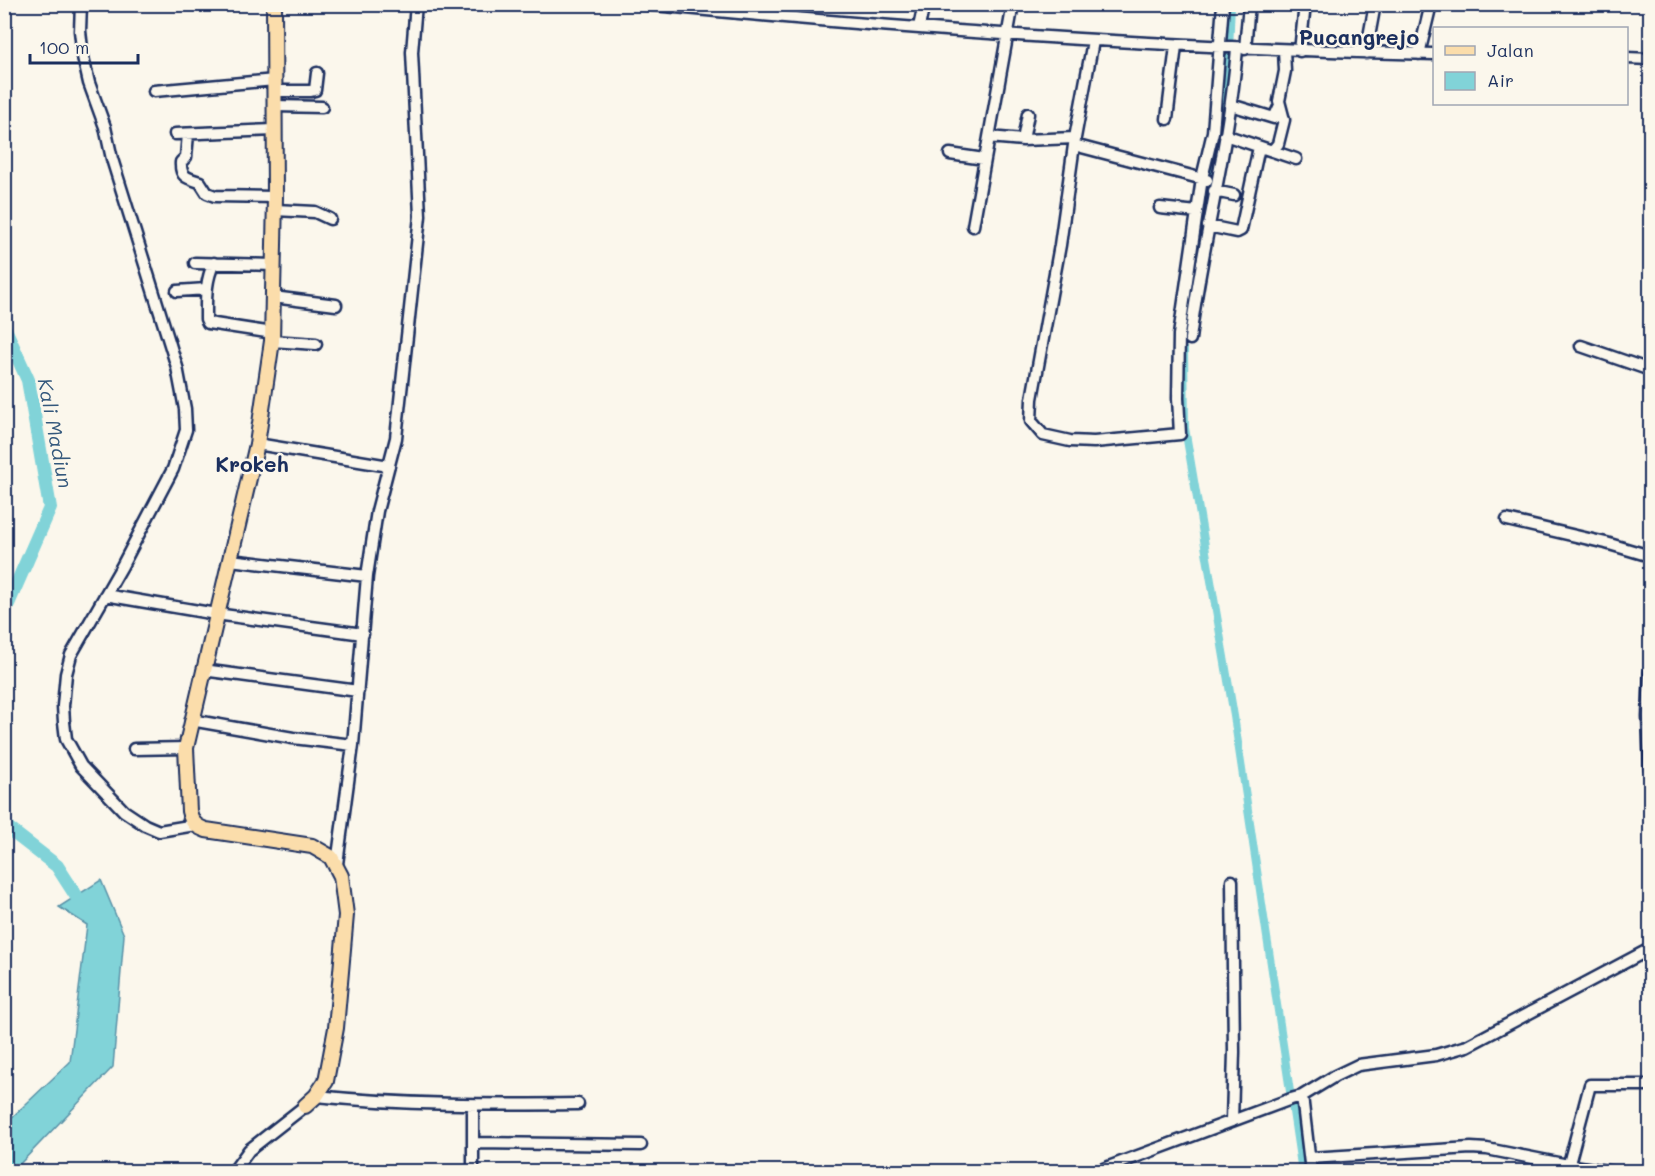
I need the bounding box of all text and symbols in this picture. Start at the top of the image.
district label: Pucangrejo [1299,23,1419,50]
scale bar [30,27,138,65]
legend [1433,27,1628,105]
text: 100 m [39,35,89,59]
text: Jalan [1487,38,1534,62]
text: Air [1487,68,1514,92]
water label: Kali Madiun [33,376,79,490]
district label: Krokeh [215,450,289,477]

